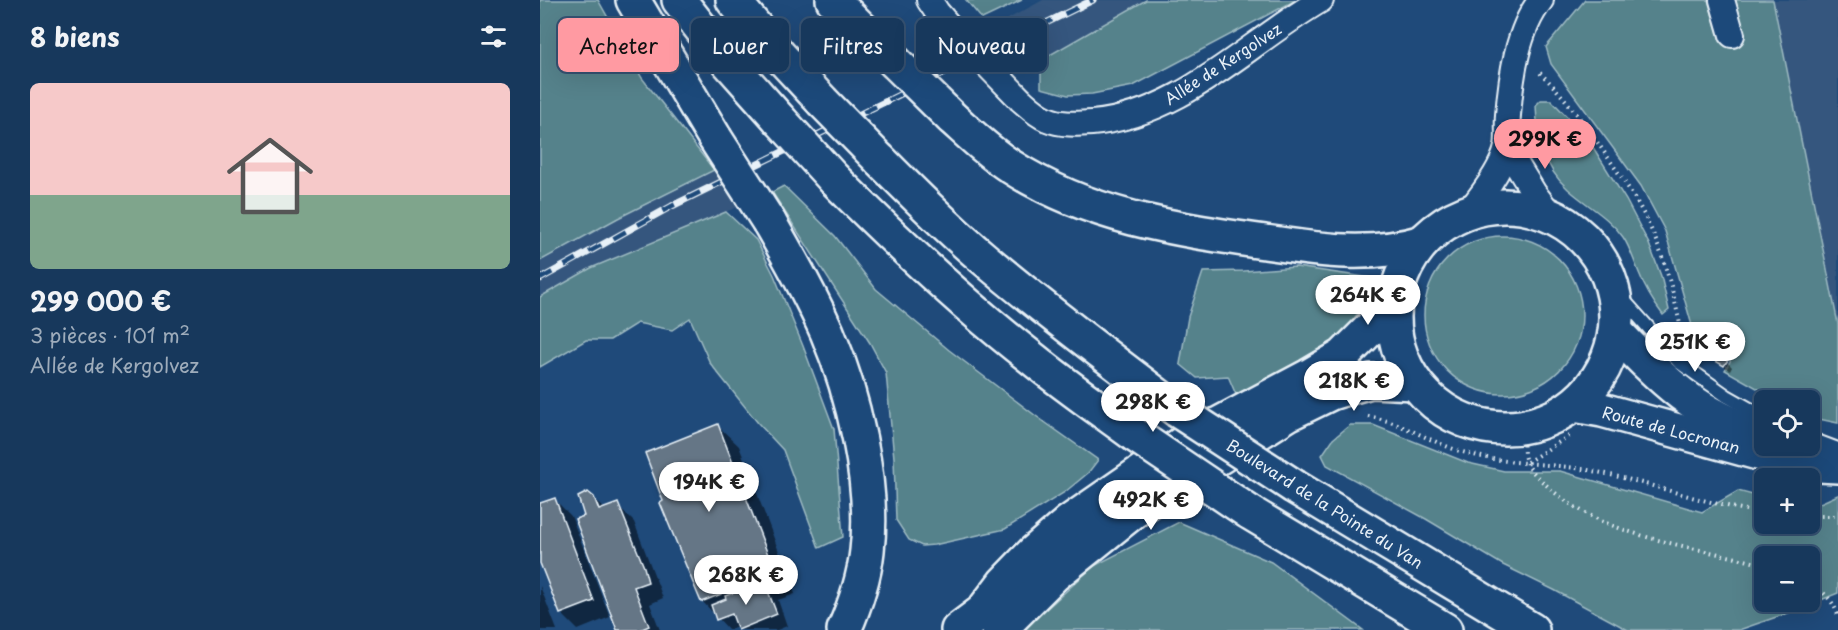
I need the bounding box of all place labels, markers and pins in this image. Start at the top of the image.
pin: 299K € [1496,119,1594,170]
pin: 264K € [1319,275,1417,326]
pin: 251K € [1646,322,1744,373]
pin: 218K € [1305,361,1403,412]
pin: 298K € [1104,382,1202,433]
pin: 194K € [660,462,758,513]
pin: 492K € [1102,480,1200,531]
pin: 268K € [697,555,795,606]

